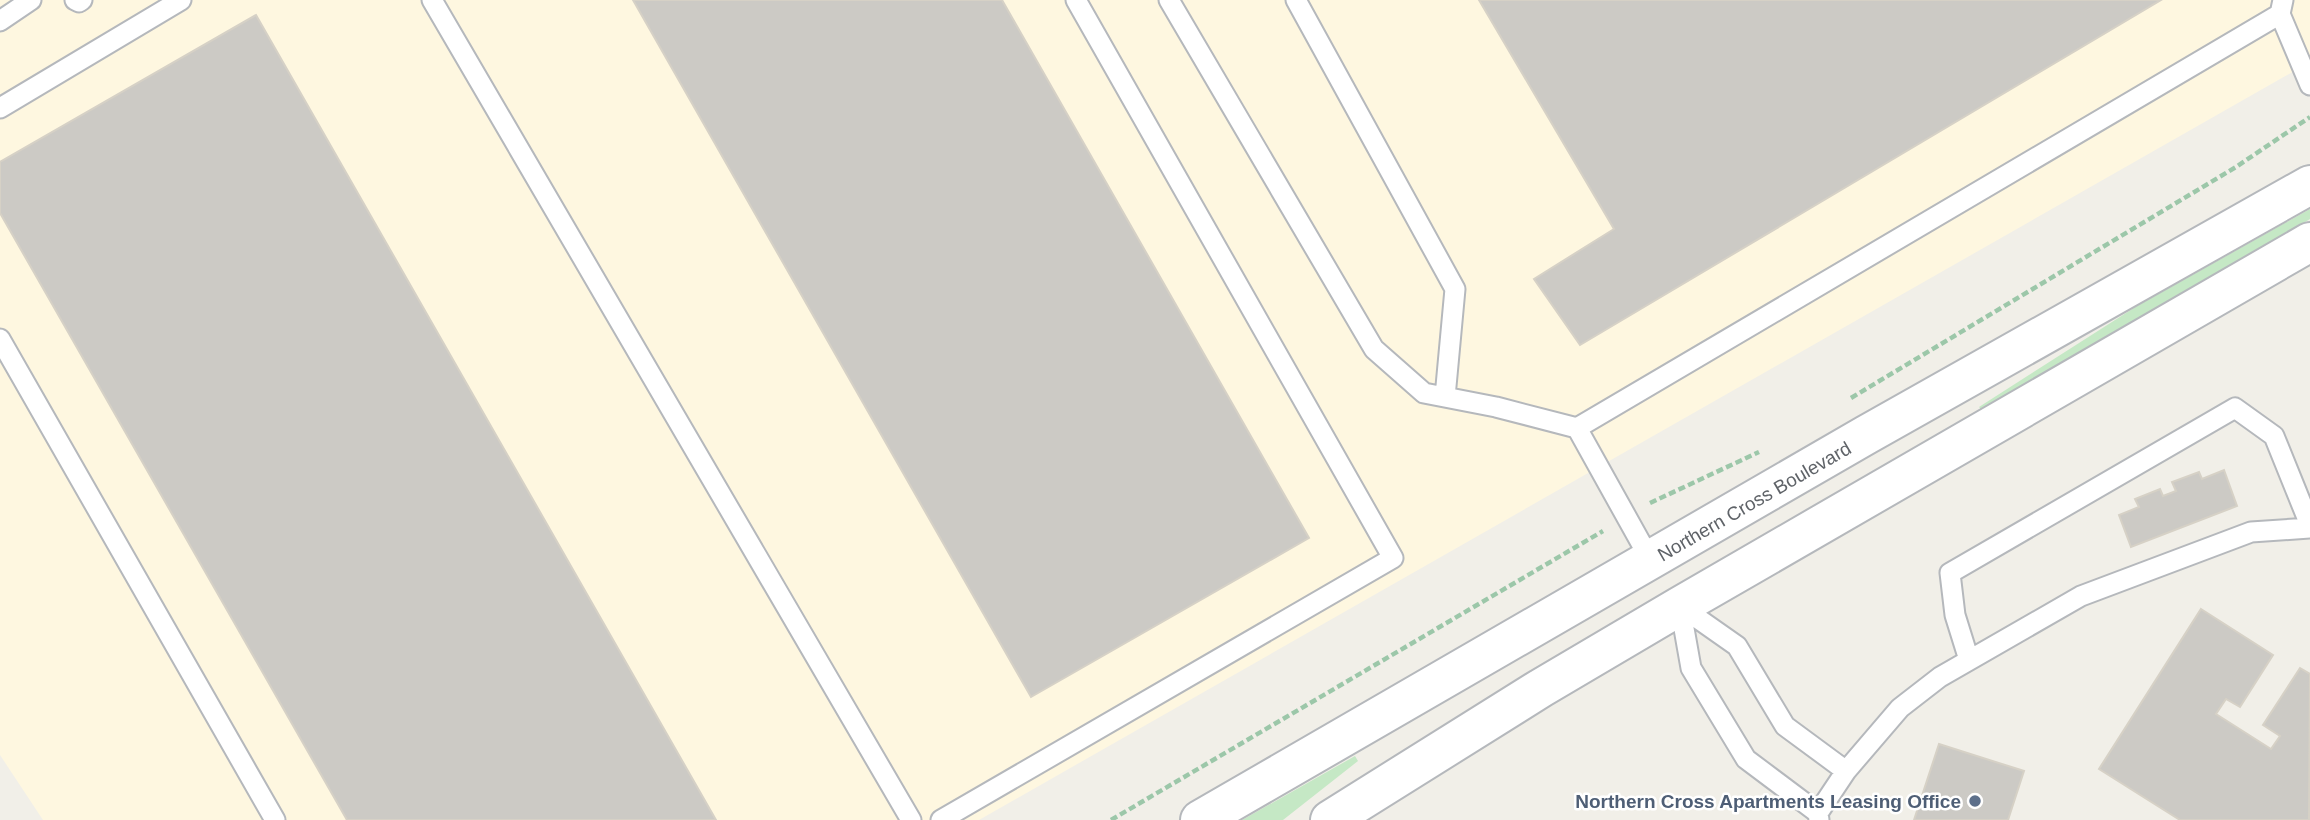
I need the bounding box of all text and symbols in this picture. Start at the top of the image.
street label: Northern Cross Boulevard [1654,437,1855,565]
place label: Northern Cross Apartments Leasing Office [1575,791,1961,812]
marker: Northern Cross Apartments Leasing Office [1967,793,1983,809]

